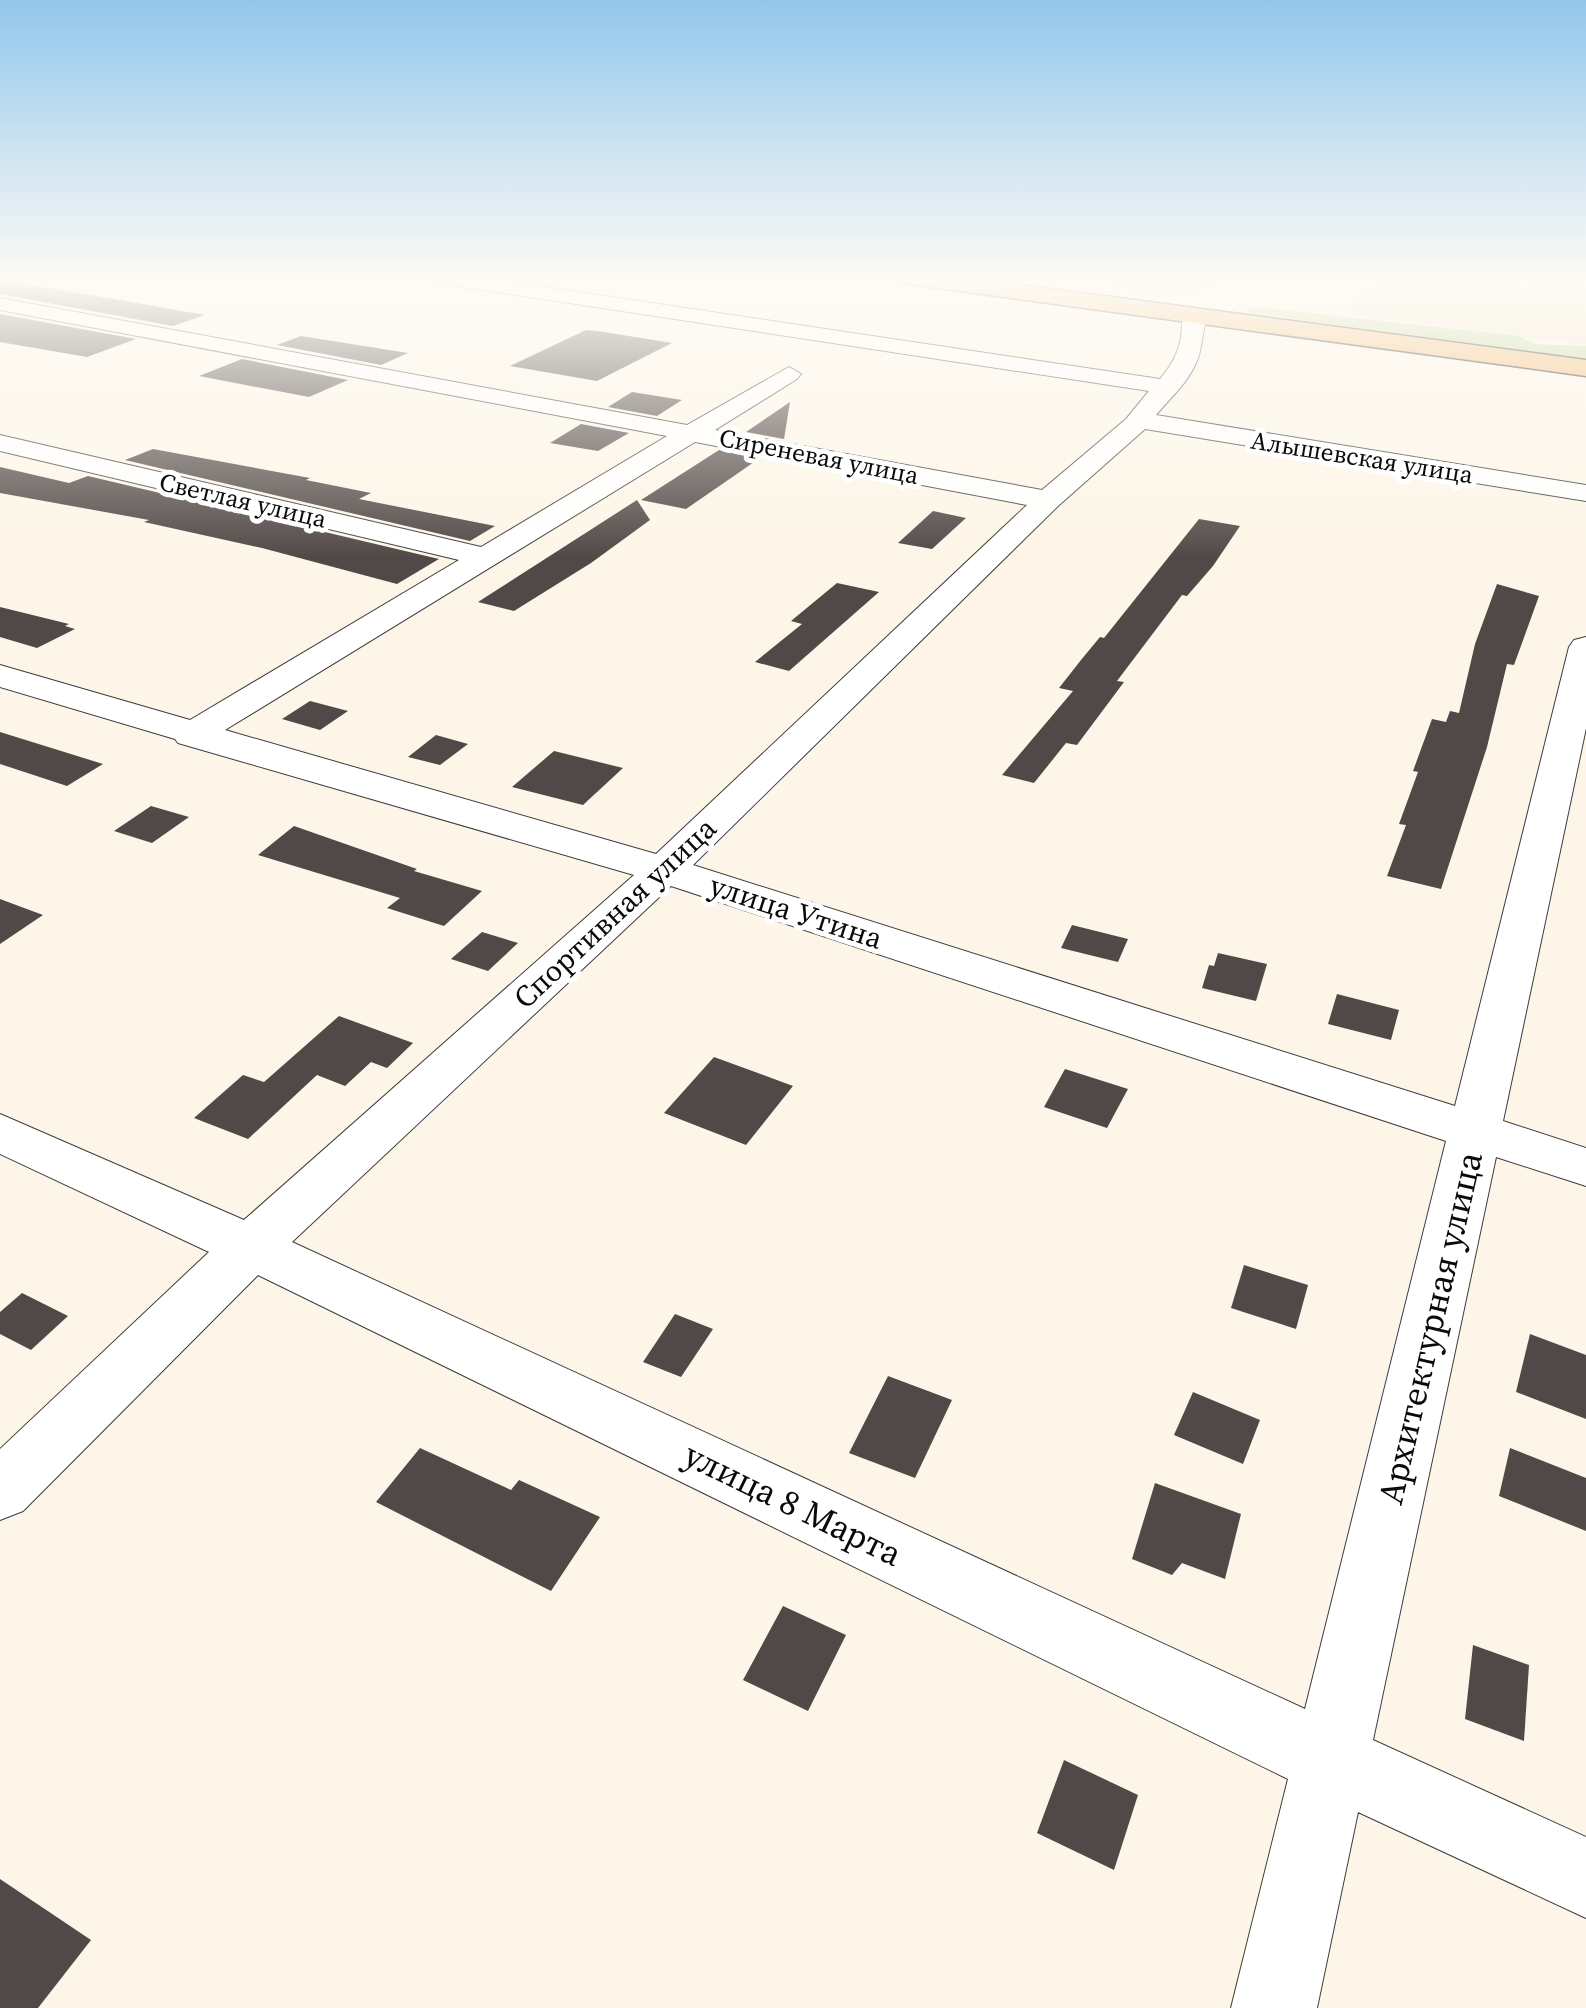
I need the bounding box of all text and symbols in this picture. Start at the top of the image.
street label: Сиреневая улица [716,420,922,492]
street label: Алышевская улица [1248,423,1476,491]
street label: Светлая улица [156,464,330,536]
street label: Спортивная улица [504,807,725,1017]
street label: улица Утина [704,864,889,959]
street label: Архитектурная улица [1366,1147,1494,1509]
street label: улица 8 Марта [676,1430,910,1578]

